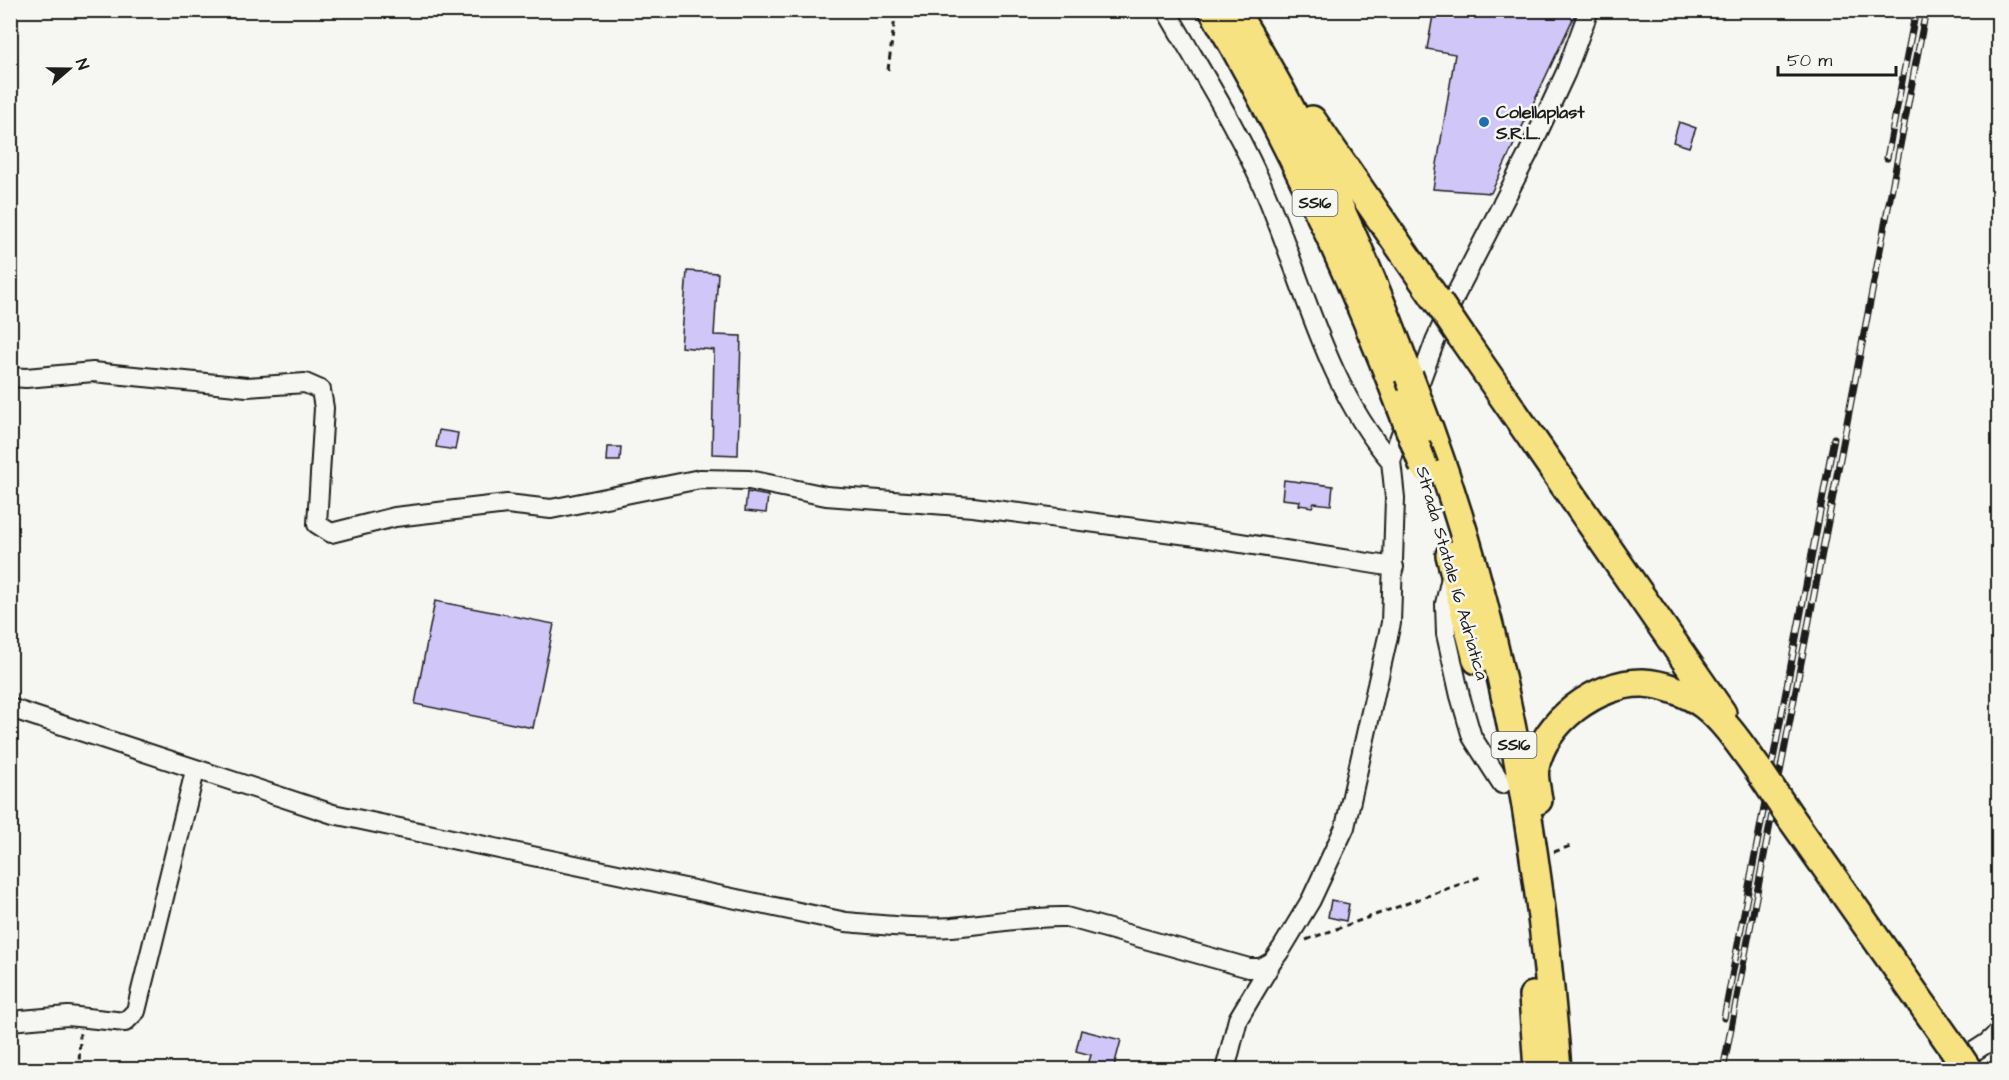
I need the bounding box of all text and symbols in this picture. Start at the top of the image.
north arrow [39,39,99,99]
scale bar [1778,39,1896,77]
text: 50 m [1787,48,1832,73]
text: N [70,56,94,73]
place label: Colellaplast S.R.L. [1495,100,1585,146]
marker: Colellaplast S.R.L. [1477,115,1491,129]
road number: SS16 [1292,190,1338,216]
street label: Strada Statale 16 Adriatica [1409,463,1495,683]
road number: SS16 [1492,732,1537,758]

